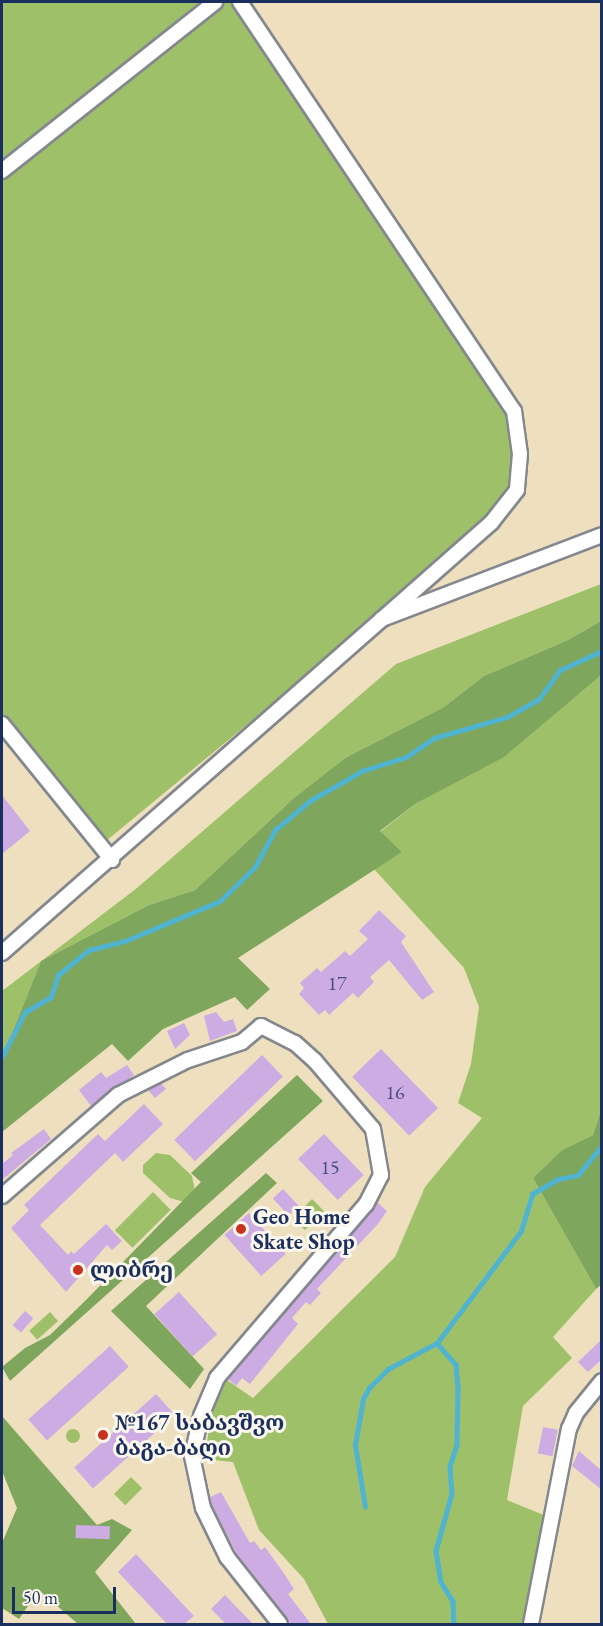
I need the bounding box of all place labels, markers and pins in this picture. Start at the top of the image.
place label: Geo Home Skate Shop [253,1203,355,1254]
marker: Geo Home Skate Shop [234,1222,248,1236]
place label: ლიბრე [90,1257,173,1283]
marker: ლიბრე [71,1263,85,1277]
place label: №167 საბავშვო ბაგა-ბაღი [115,1409,284,1460]
marker: №167 საბავშვო ბაგა-ბაღი [96,1428,110,1442]

